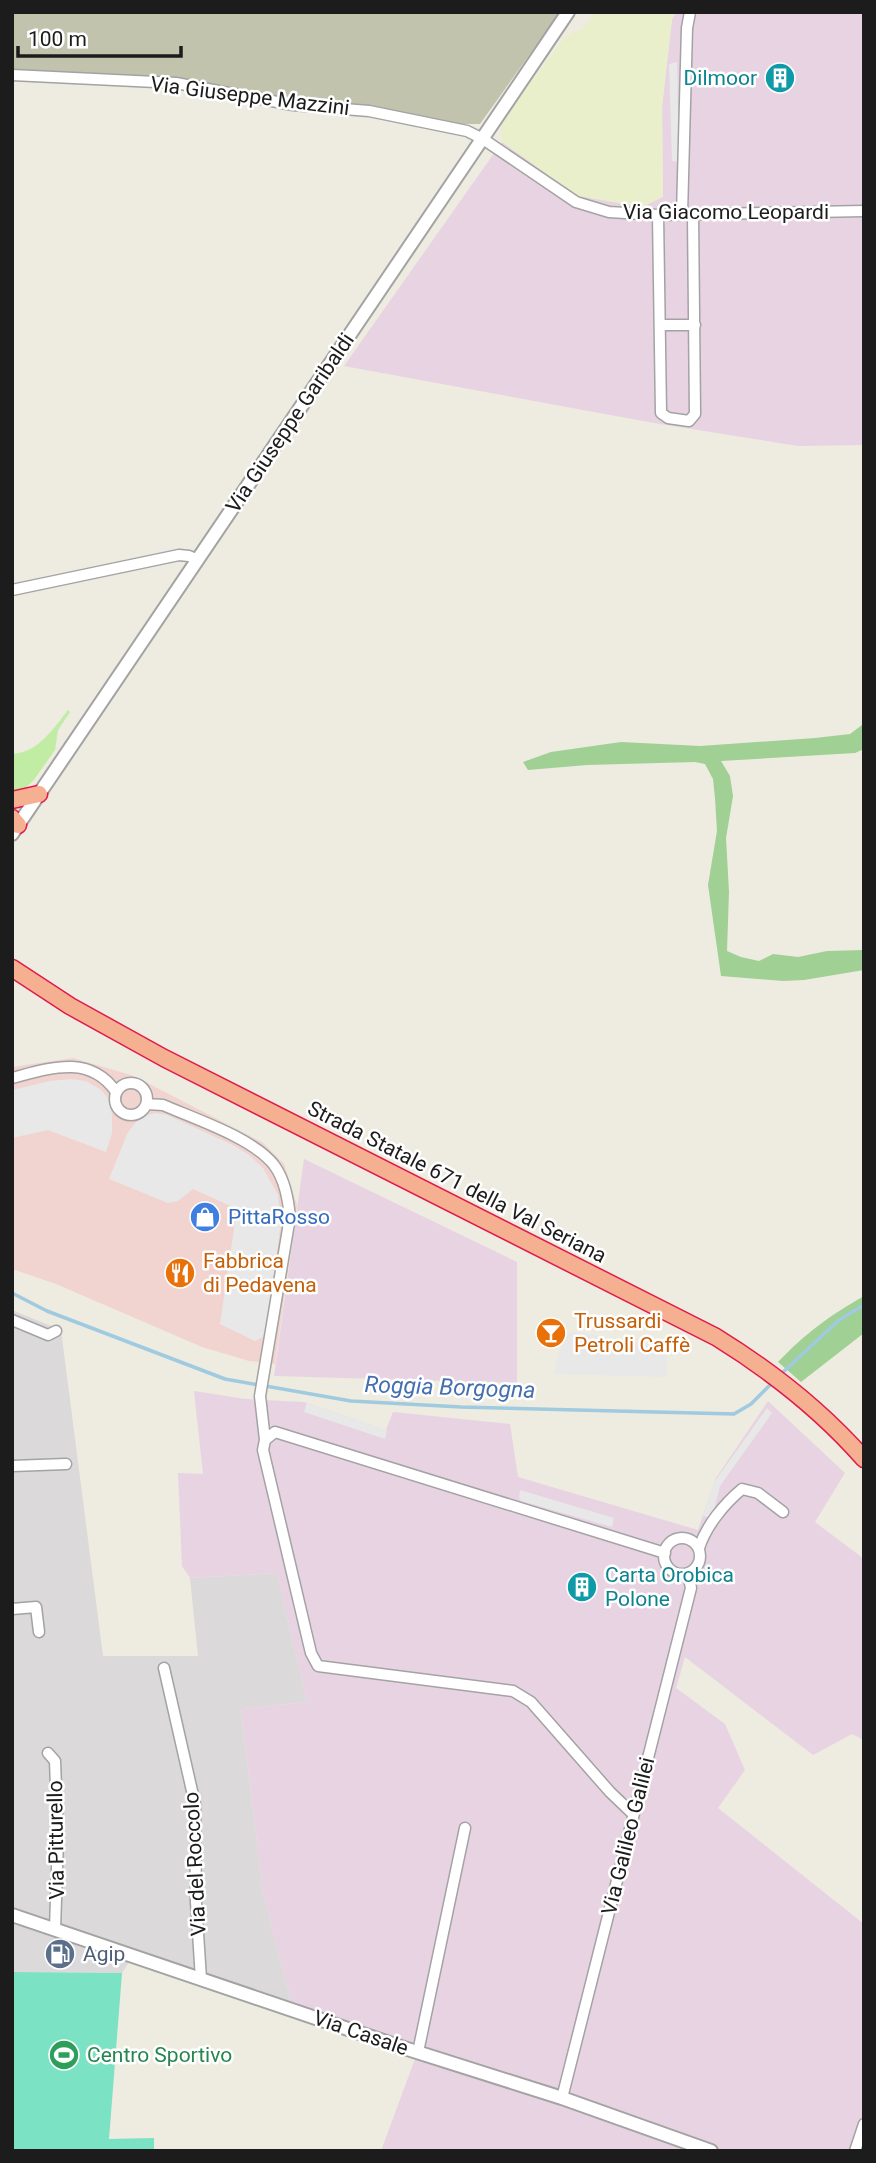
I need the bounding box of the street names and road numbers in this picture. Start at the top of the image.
street label: Via Giuseppe Mazzini [149,72,351,120]
street label: Via Giacomo Leopardi [623,200,829,224]
street label: Via Giuseppe Garibaldi [221,329,359,517]
street label: Strada Statale 671 della Val Seriana [304,1096,610,1268]
street label: Via Galileo Galilei [597,1755,659,1917]
street label: Via Pitturello [43,1780,69,1900]
street label: Via del Roccolo [179,1791,211,1937]
street label: Via Casale [310,2006,412,2060]

